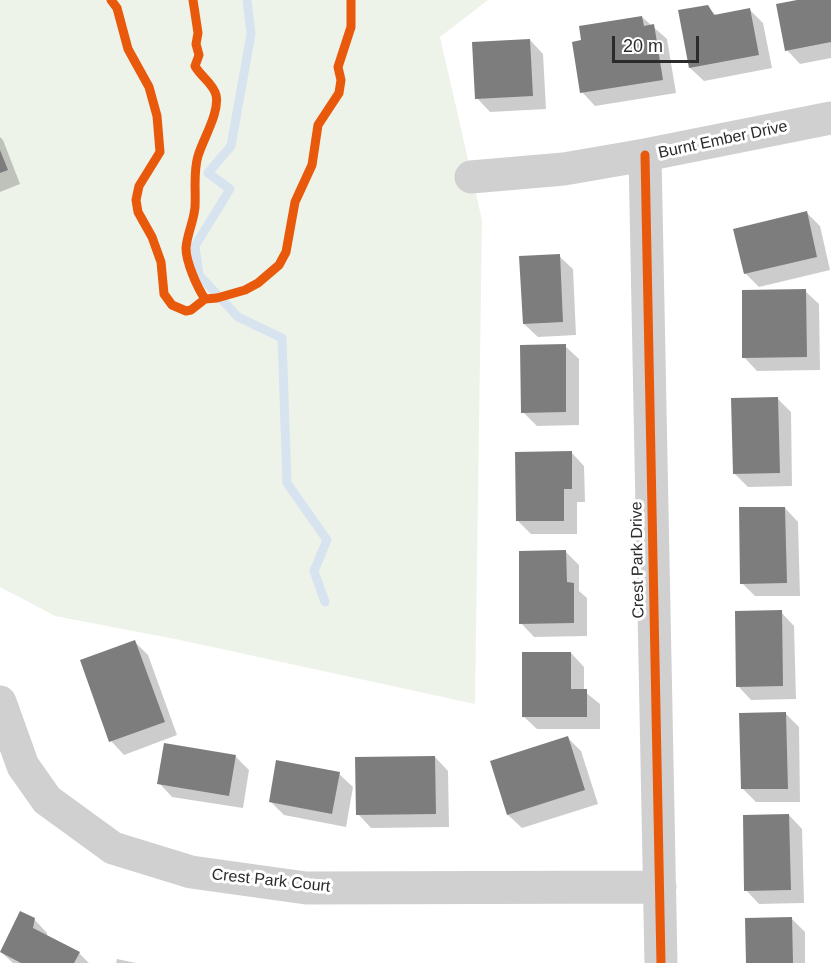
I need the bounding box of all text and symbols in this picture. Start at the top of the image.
scale bar [615,24,702,62]
text: 20 m [623,36,663,56]
street label: Burnt Ember Drive [657,117,789,163]
street label: Crest Park Drive [627,501,649,619]
street label: Crest Park Court [211,865,331,897]

